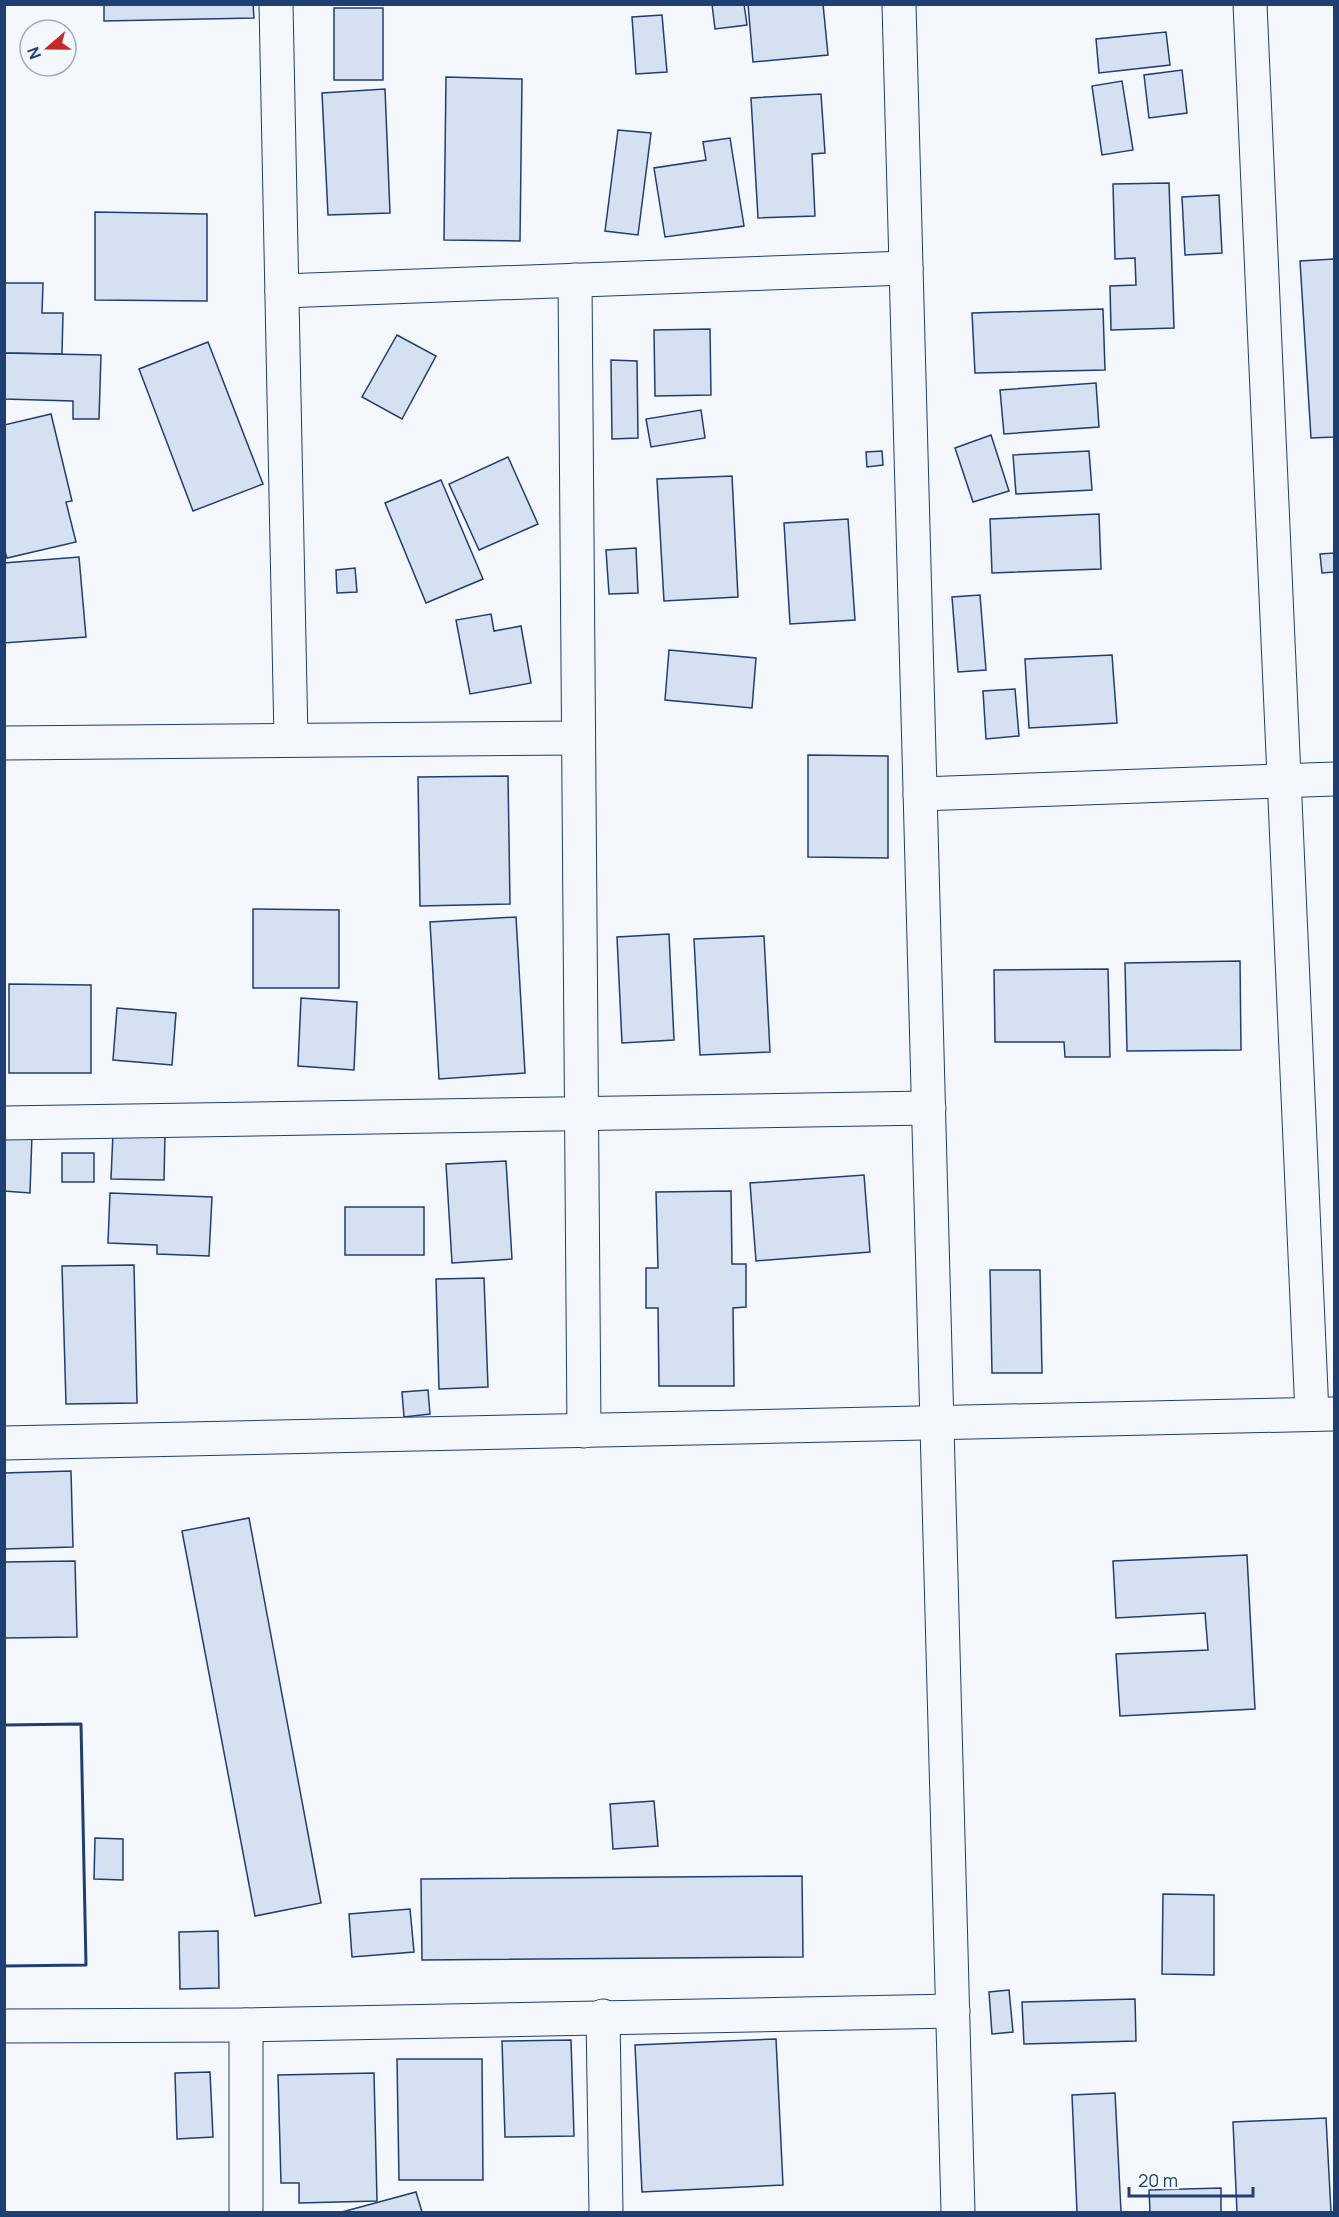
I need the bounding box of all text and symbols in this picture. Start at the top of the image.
north arrow [18,18,78,78]
text: N [22,44,46,62]
scale bar [1129,2160,1254,2198]
text: 20 m [1138,2168,1178,2192]

